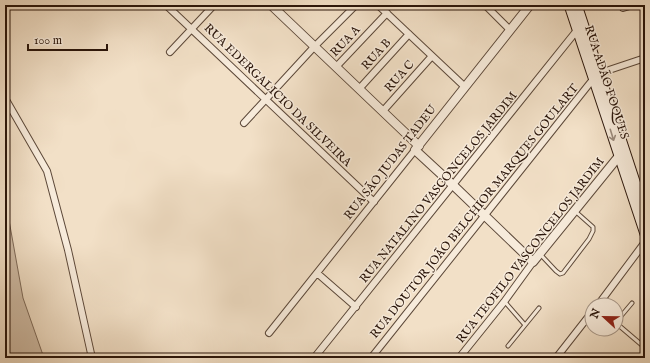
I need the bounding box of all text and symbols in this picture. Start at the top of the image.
street label: RUA EDERGALICIO DA SILVEIRA [201,21,355,171]
street label: RUA A [327,22,364,60]
street label: RUA ADÃO FOQUES [581,23,633,141]
scale bar [28,26,107,52]
text: 100 m [34,33,62,48]
street label: RUA B [358,36,394,73]
street label: RUA C [381,57,418,95]
street label: RUA DOUTOR JOÃO BELCHIOR MARQUES GOULART [366,80,583,342]
street label: RUA NATALINO VASCONCELOS JARDIM [356,89,521,287]
street label: RUA SÃO JUDAS TADEU [340,101,441,223]
one-way arrow [609,128,616,141]
street label: RUA TEOFILO VASCONCELOS JARDIM [453,154,607,346]
north arrow [584,297,624,337]

